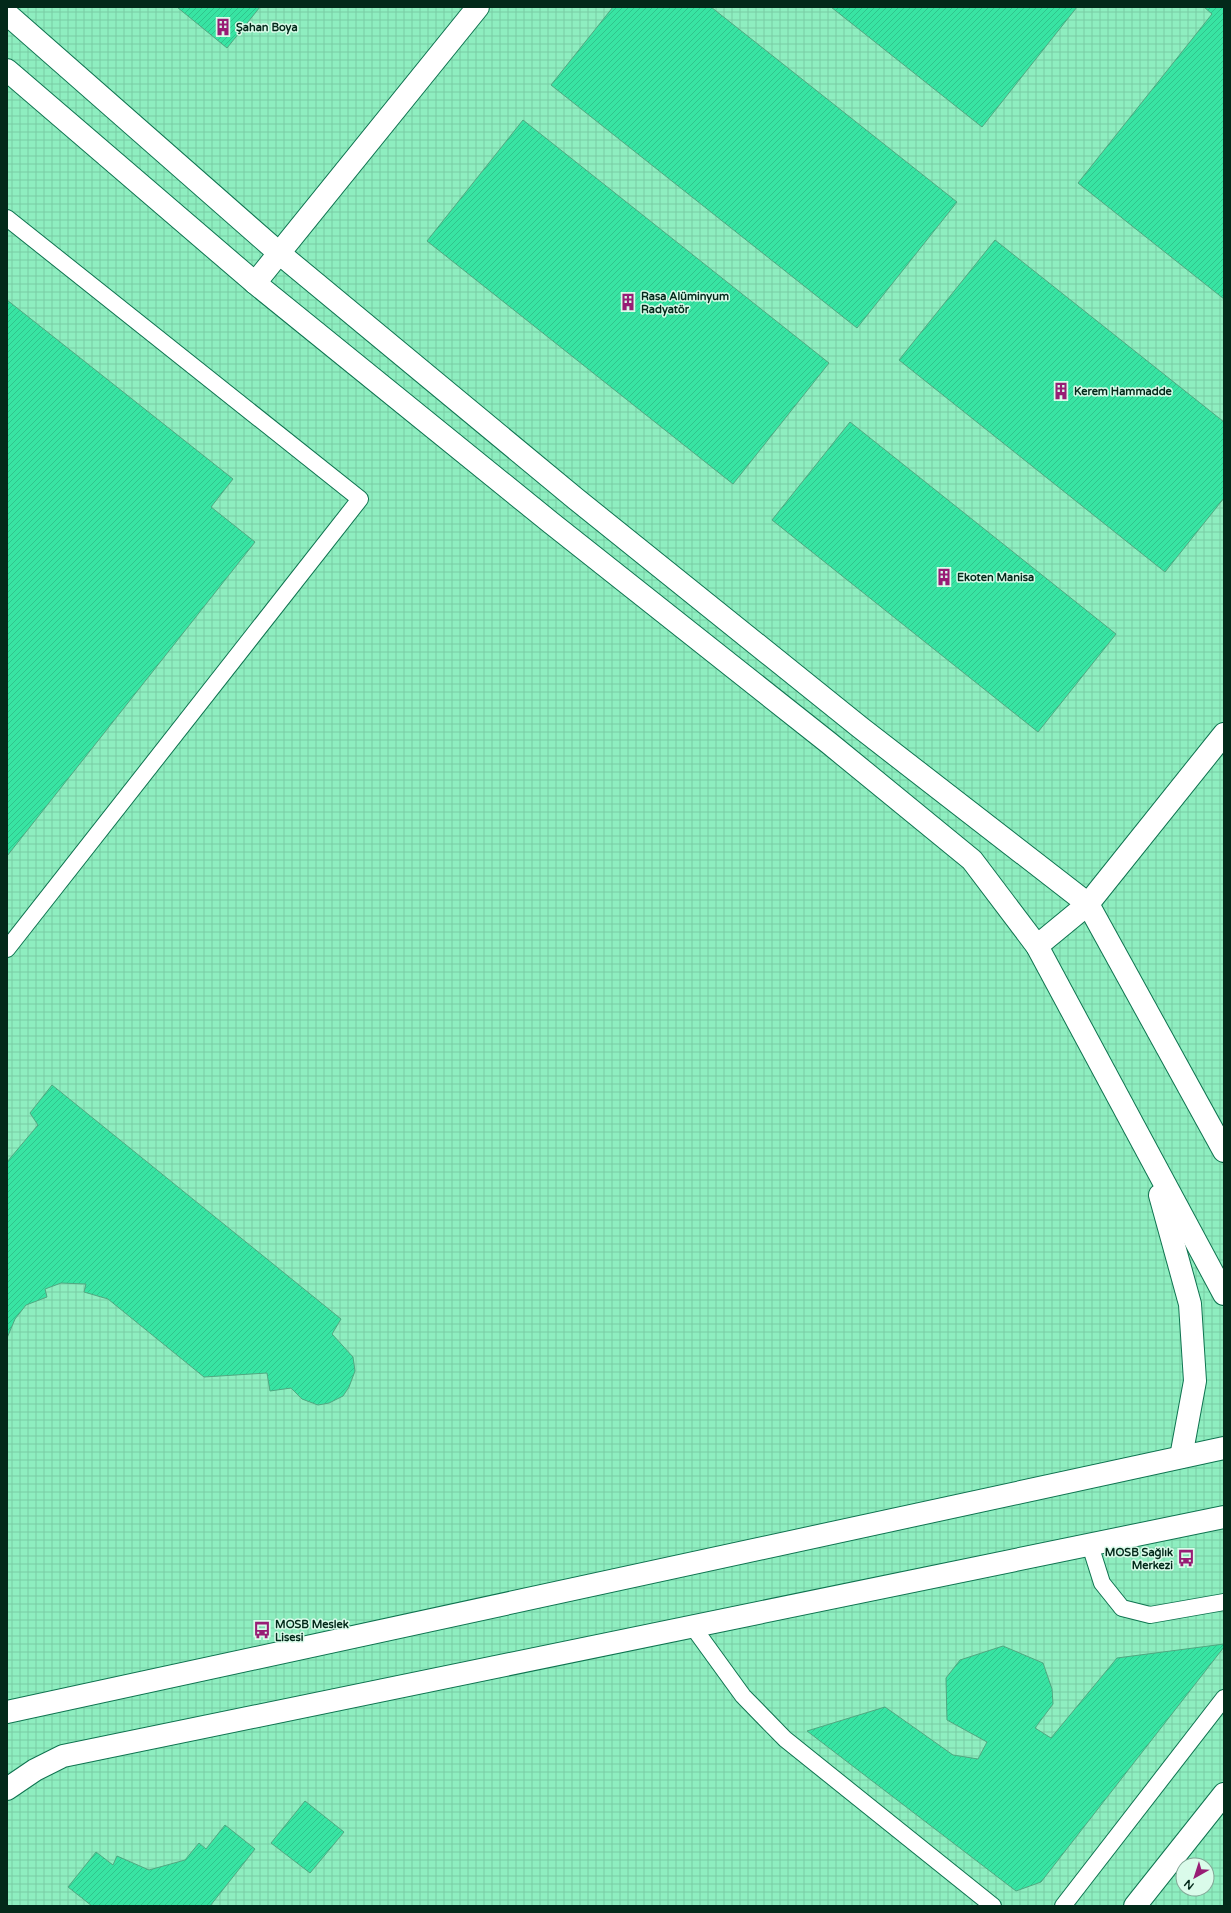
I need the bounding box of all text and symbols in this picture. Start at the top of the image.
building icon: Şahan Boya [213,17,233,37]
place label: Şahan Boya [236,21,298,35]
place label: Rasa Alüminyum Radyatör [641,290,729,317]
building icon: Rasa Alüminyum Radyatör [618,292,638,312]
building icon: Kerem Hammadde [1051,381,1071,401]
place label: Kerem Hammadde [1074,385,1173,398]
building icon: Ekoten Manisa [934,567,954,587]
place label: Ekoten Manisa [957,571,1034,584]
place label: MOSB Sağlık Merkezi [1105,1546,1173,1572]
bus stop icon: MOSB Sağlık Merkezi [1176,1548,1196,1568]
place label: MOSB Meslek Lisesi [275,1618,349,1644]
bus stop icon: MOSB Meslek Lisesi [252,1620,272,1640]
north arrow [1175,1857,1215,1897]
text: N [1181,1877,1197,1892]

